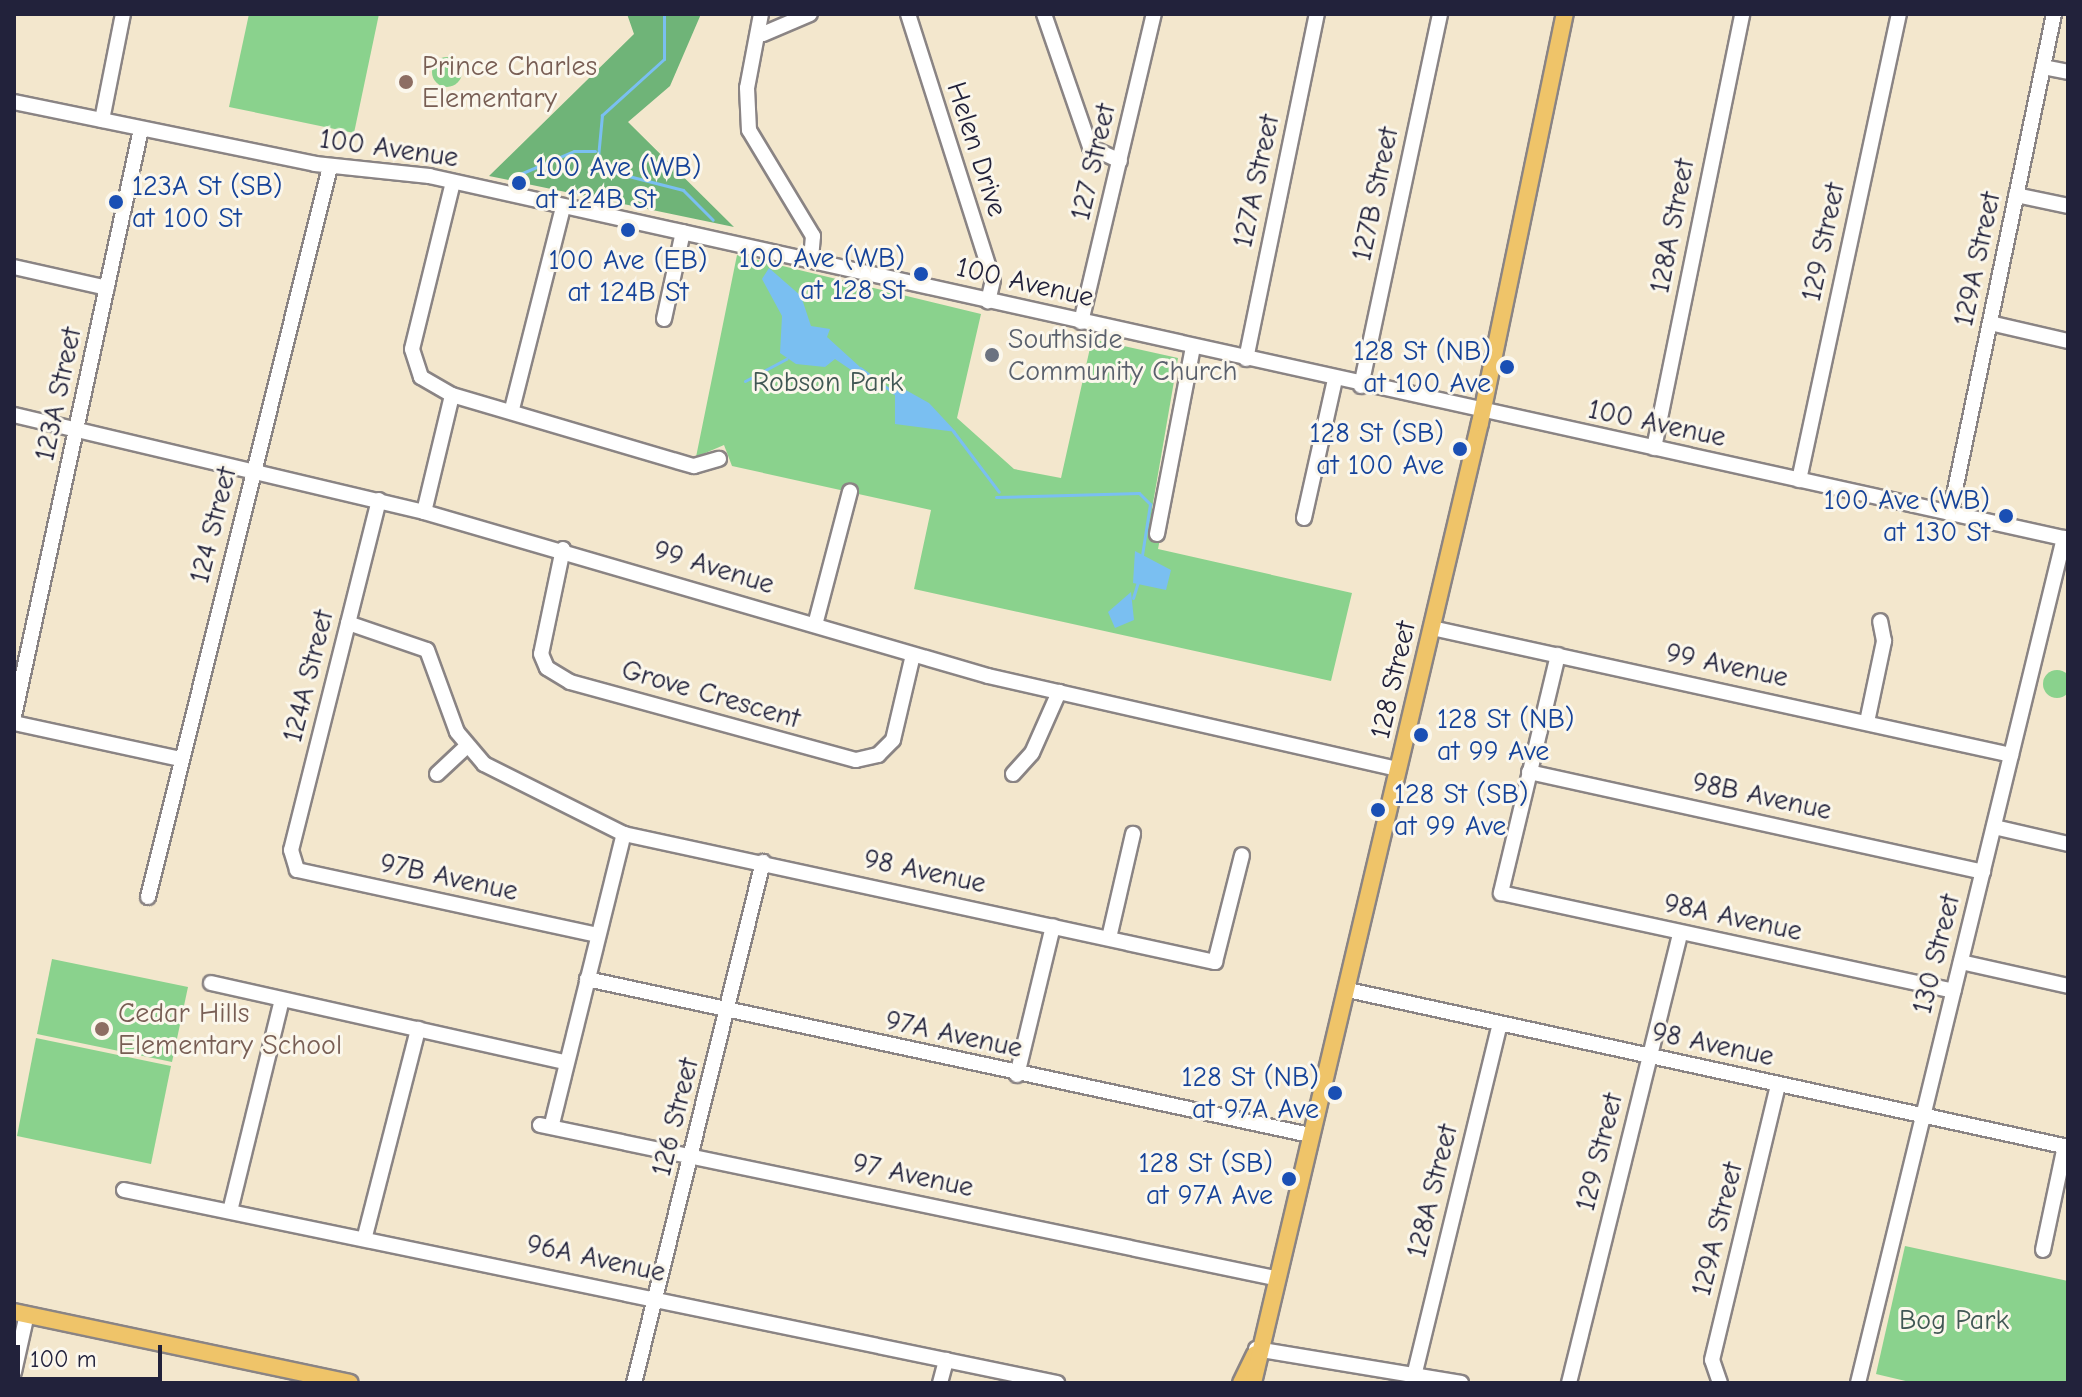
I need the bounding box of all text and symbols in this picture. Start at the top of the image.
place label: Prince Charles Elementary [422,49,597,115]
marker: Prince Charles Elementary [397,73,415,91]
street label: Helen Drive [939,77,1015,221]
street label: 127 Street [1063,101,1123,223]
street label: 127A Street [1226,112,1286,250]
street label: 100 Avenue [317,122,461,174]
street label: 127B Street [1344,124,1406,264]
place label: 100 Ave (WB) at 124B St [535,150,701,216]
street label: 128A Street [1643,156,1701,296]
place label: 123A St (SB) at 100 St [132,169,283,235]
marker: 100 Ave (WB) at 124B St [510,174,528,192]
street label: 129 Street [1794,180,1852,304]
street label: 129A Street [1946,189,2008,329]
marker: 123A St (SB) at 100 St [107,193,125,211]
marker: 100 Ave (EB) at 124B St [619,221,637,239]
place label: 100 Ave (WB) at 128 St [739,241,905,307]
place label: 100 Ave (EB) at 124B St [549,243,707,309]
street label: 100 Avenue [953,250,1097,314]
marker: 100 Ave (WB) at 128 St [912,265,930,283]
place label: Southside Community Church [1008,322,1238,388]
street label: 123A Street [27,324,89,464]
place label: 128 St (NB) at 100 Ave [1354,334,1491,400]
marker: Southside Community Church [983,346,1001,364]
marker: 128 St (NB) at 100 Ave [1498,358,1516,376]
park label: Robson Park [753,365,903,399]
street label: 100 Avenue [1585,392,1729,454]
place label: 128 St (SB) at 100 Ave [1309,416,1444,482]
marker: 128 St (SB) at 100 Ave [1451,440,1469,458]
street label: 124 Street [182,463,244,587]
place label: 100 Ave (WB) at 130 St [1824,483,1990,549]
marker: 100 Ave (WB) at 130 St [1997,507,2015,525]
street label: 99 Avenue [650,533,778,601]
street label: 124A Street [275,607,341,745]
street label: 128 Street [1363,618,1423,742]
street label: 99 Avenue [1663,636,1791,694]
street label: Grove Crescent [618,652,804,736]
place label: 128 St (NB) at 99 Ave [1437,702,1574,768]
marker: 128 St (NB) at 99 Ave [1412,726,1430,744]
street label: 98B Avenue [1689,765,1835,827]
place label: 128 St (SB) at 99 Ave [1394,777,1529,843]
marker: 128 St (SB) at 99 Ave [1369,801,1387,819]
street label: 98 Avenue [861,842,989,900]
street label: 97B Avenue [377,846,521,908]
street label: 98A Avenue [1661,886,1805,948]
street label: 130 Street [1905,891,1967,1017]
place label: Cedar Hills Elementary School [118,996,342,1062]
street label: 97A Avenue [883,1003,1025,1065]
street label: 98 Avenue [1649,1015,1777,1073]
marker: Cedar Hills Elementary School [93,1020,111,1038]
street label: 126 Street [644,1055,706,1179]
place label: 128 St (NB) at 97A Ave [1182,1060,1319,1126]
marker: 128 St (NB) at 97A Ave [1326,1084,1344,1102]
street label: 129 Street [1568,1090,1630,1214]
street label: 128A Street [1399,1121,1465,1261]
street label: 97 Avenue [849,1146,977,1204]
place label: 128 St (SB) at 97A Ave [1138,1146,1273,1212]
street label: 129A Street [1684,1159,1750,1299]
marker: 128 St (SB) at 97A Ave [1280,1170,1298,1188]
street label: 96A Avenue [524,1227,668,1289]
park label: Bog Park [1899,1303,2009,1337]
scale bar [20,1329,166,1379]
text: 100 m [30,1345,97,1373]

